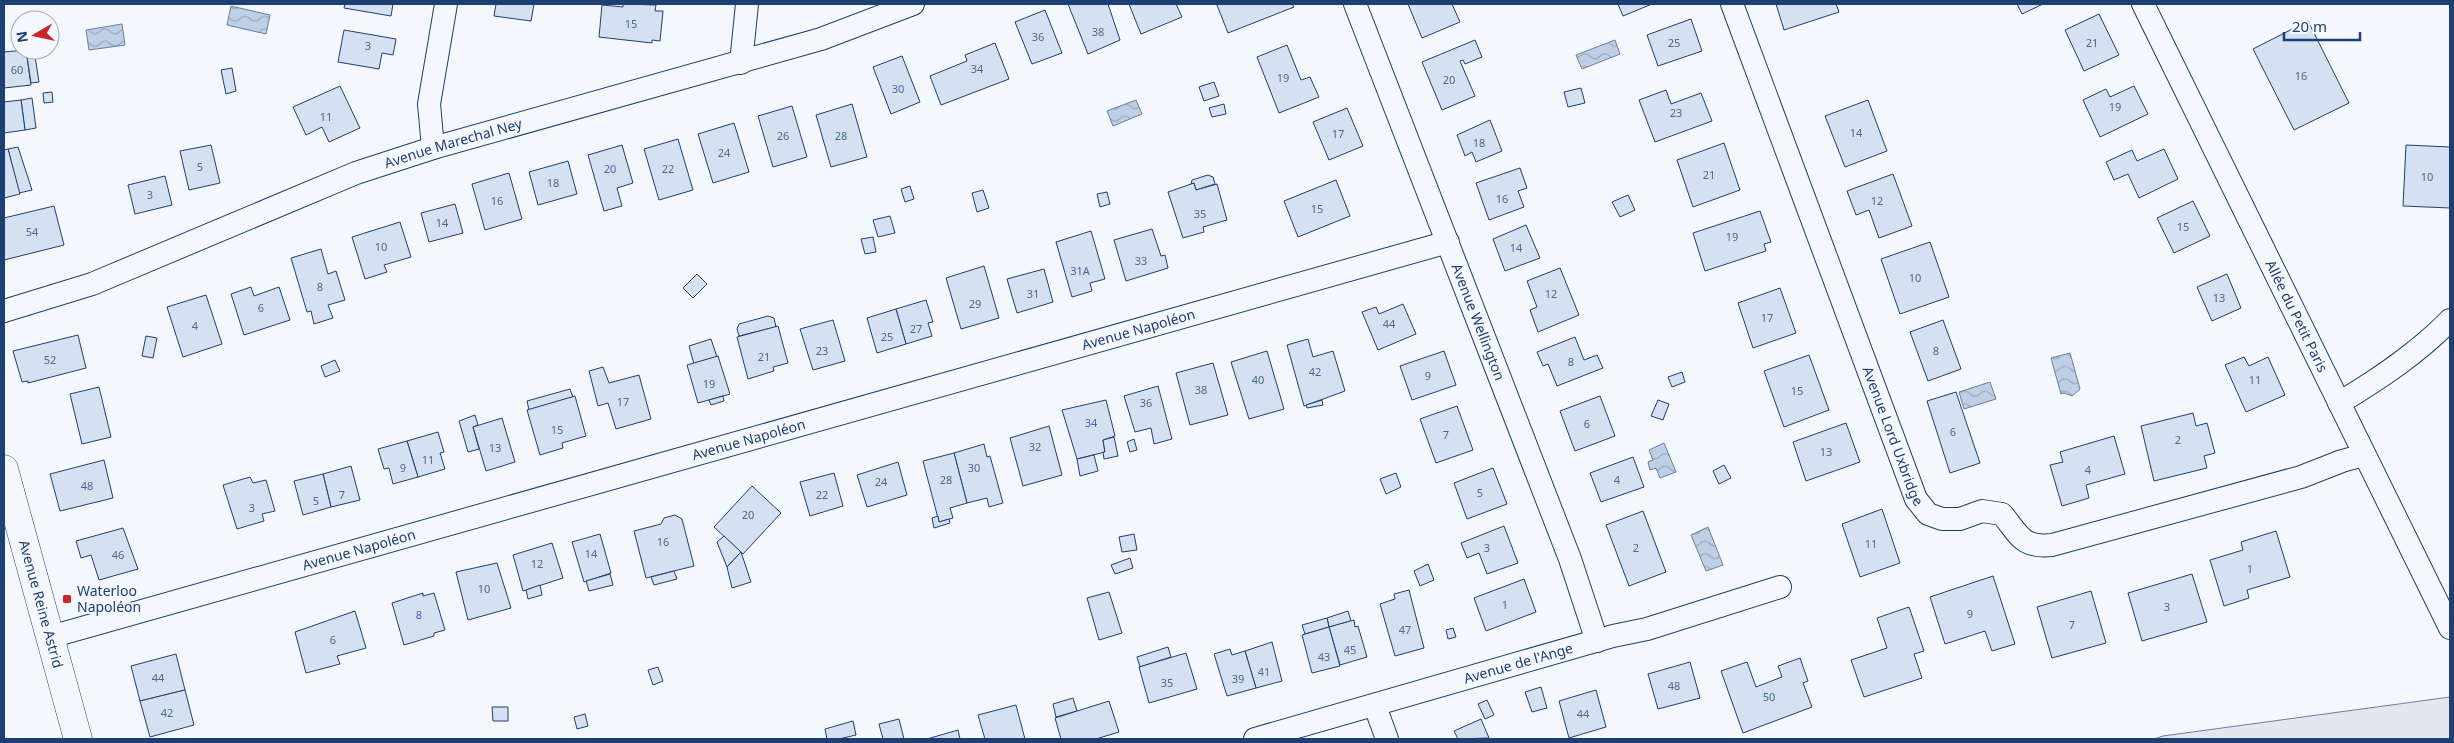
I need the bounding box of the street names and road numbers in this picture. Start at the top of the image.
street label: Avenue Marechal Ney [382,113,525,172]
street label: Allée du Petit Paris [2261,257,2333,376]
street label: Avenue Wellington [1447,261,1510,383]
street label: Avenue Napoléon [1079,304,1197,354]
street label: Avenue Lord Uxbridge [1859,364,1928,510]
street label: Avenue Napoléon [690,414,807,464]
street label: Avenue Napoléon [300,524,418,574]
street label: Avenue Reine Astrid [15,538,68,670]
street label: Avenue de l'Ange [1461,638,1575,688]

